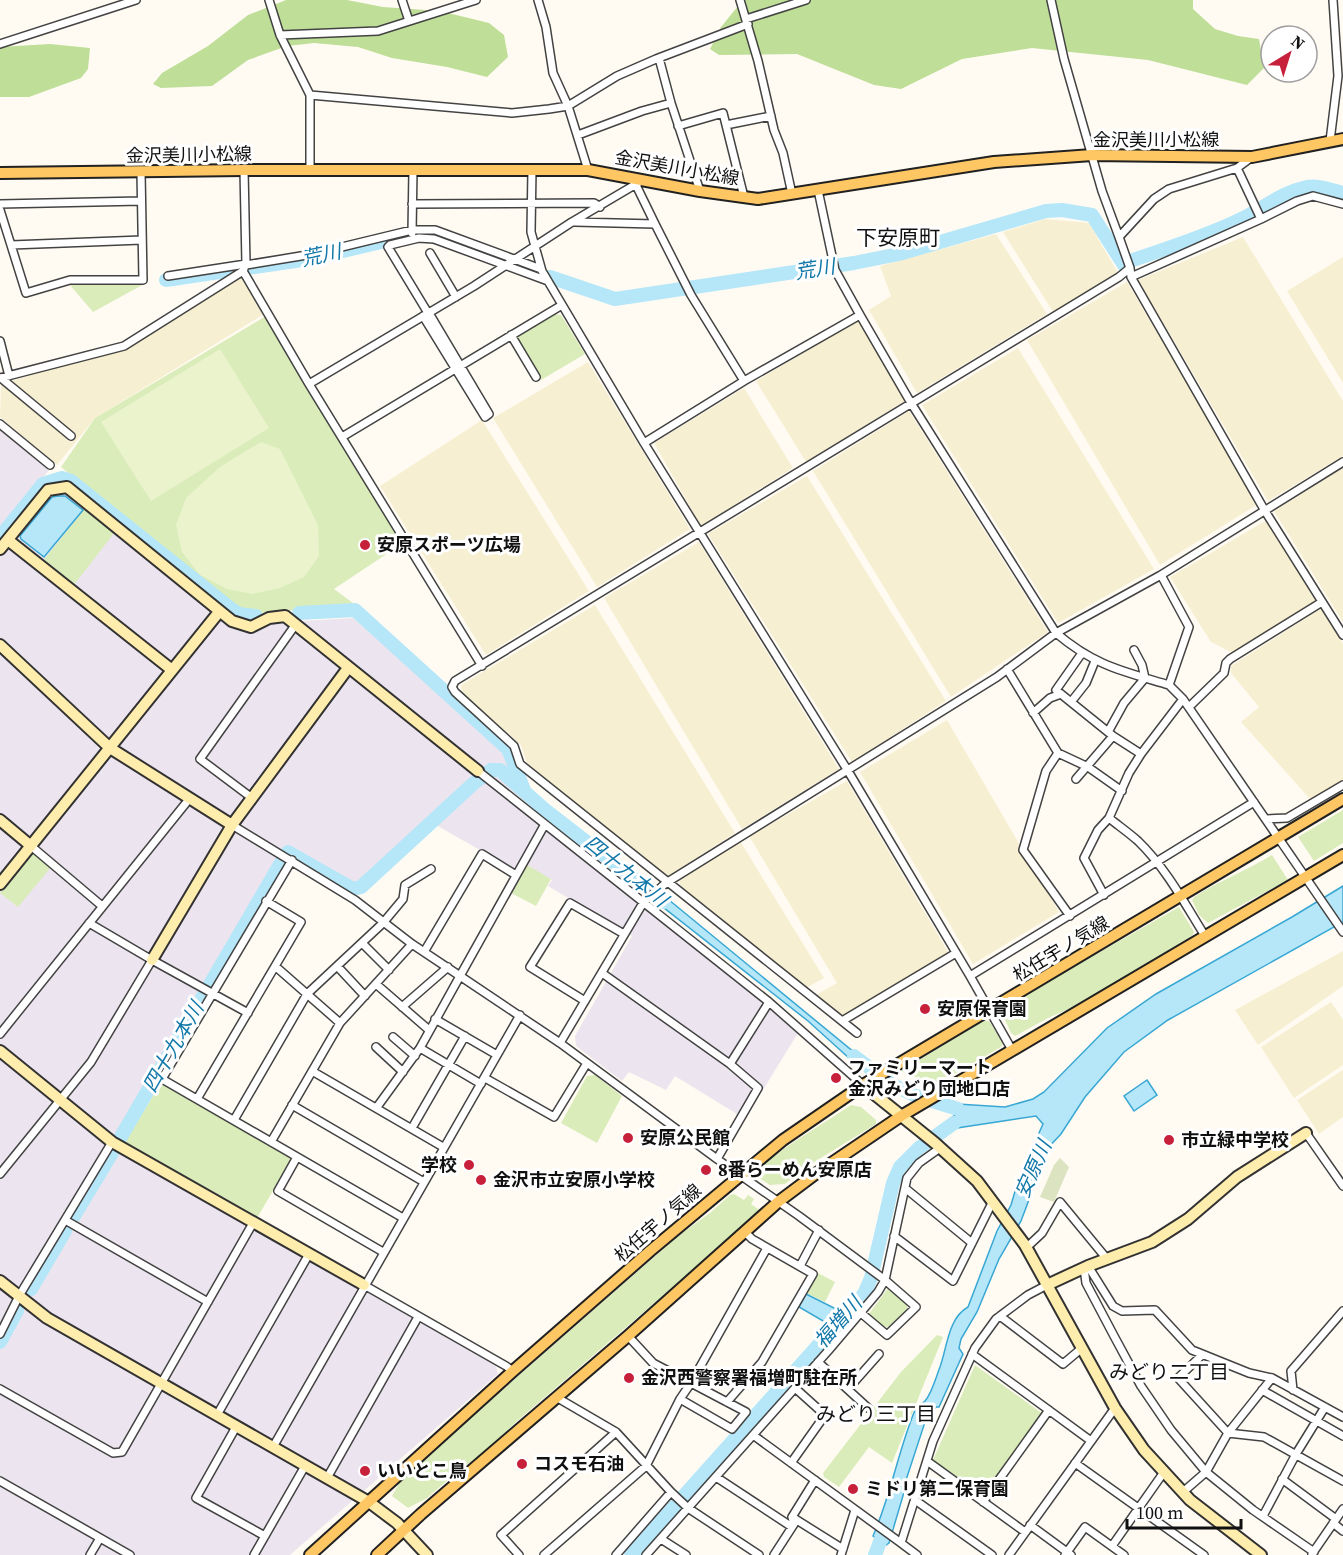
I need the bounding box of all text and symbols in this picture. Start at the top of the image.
north arrow [1259,24,1319,84]
text: N [1287,30,1310,55]
street label: 金沢美川小松線 [1093,127,1219,152]
street label: 金沢美川小松線 [126,141,252,168]
street label: 金沢美川小松線 [613,144,741,191]
district label: 下安原町 [856,223,940,252]
water label: 荒川 [299,237,345,273]
water label: 荒川 [793,252,839,286]
place label: 安原スポーツ広場 [377,532,521,557]
marker: 安原スポーツ広場 [358,538,372,552]
water label: 四十九本川 [578,829,675,915]
street label: 松任宇ノ気線 [1008,910,1113,987]
water label: 四十九本川 [136,995,211,1097]
place label: 安原保育園 [937,996,1027,1021]
marker: 安原保育園 [918,1002,932,1016]
place label: ファミリーマート 金沢みどり団地口店 [848,1055,1010,1101]
marker: ファミリーマート 金沢みどり団地口店 [829,1071,843,1085]
place label: 安原公民館 [640,1125,730,1150]
place label: 市立緑中学校 [1181,1127,1289,1152]
marker: 安原公民館 [621,1131,635,1145]
marker: 市立緑中学校 [1162,1133,1176,1147]
water label: 安原川 [1008,1134,1059,1202]
place label: 学校 [421,1152,457,1177]
place label: 8番らーめん安原店 [718,1157,872,1182]
marker: 学校 [462,1158,476,1172]
marker: 8番らーめん安原店 [699,1163,713,1177]
place label: 金沢市立安原小学校 [493,1167,655,1192]
marker: 金沢市立安原小学校 [474,1173,488,1187]
street label: 松任宇ノ気線 [609,1178,707,1267]
water label: 福増川 [808,1289,870,1354]
district label: みどり二丁目 [1109,1358,1229,1386]
place label: 金沢西警察署福増町駐在所 [641,1365,857,1390]
marker: 金沢西警察署福増町駐在所 [622,1371,636,1385]
district label: みどり三丁目 [816,1400,936,1428]
place label: コスモ石油 [534,1451,624,1476]
marker: コスモ石油 [515,1457,529,1471]
place label: いいとこ鳥 [377,1458,467,1483]
marker: いいとこ鳥 [358,1464,372,1478]
place label: ミドリ第二保育園 [865,1476,1009,1501]
marker: ミドリ第二保育園 [846,1482,860,1496]
scale bar [1127,1492,1241,1530]
text: 100 m [1136,1500,1183,1525]

